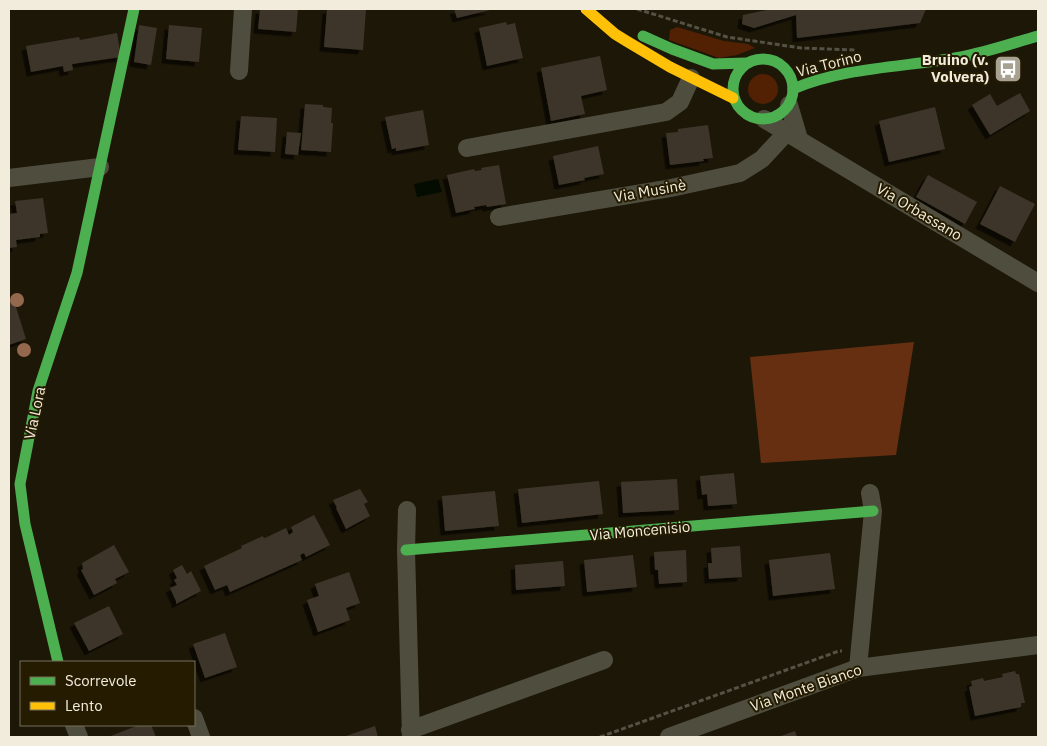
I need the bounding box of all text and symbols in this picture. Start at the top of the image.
street label: Via Torino [794,46,864,81]
place label: Bruino (v. Volvera) [922,50,989,86]
bus stop icon: Bruino (v. Volvera) [993,54,1023,84]
street label: Via Musinè [612,175,687,206]
street label: Via Orbassano [873,179,966,245]
street label: Via Lora [20,385,49,441]
street label: Via Moncenisio [589,517,691,544]
street label: Via Monte Bianco [748,660,864,715]
legend [20,661,195,726]
text: Scorrevole [65,671,137,690]
text: Lento [65,696,103,715]

